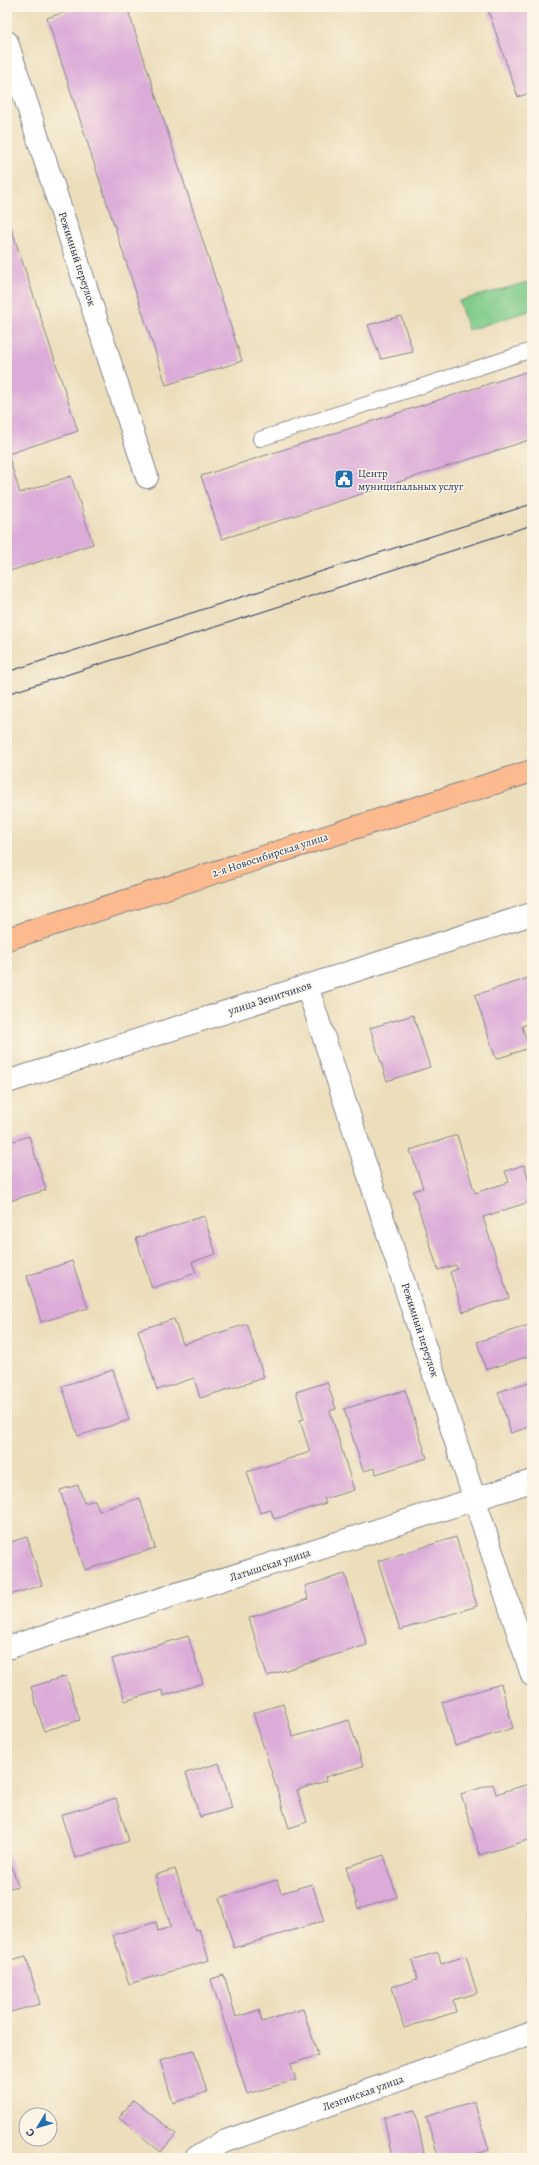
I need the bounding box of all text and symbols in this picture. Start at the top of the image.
street label: Режимный переулок [55,210,99,308]
place label: Центр муниципальных услуг [358,466,464,494]
public building icon: Центр муниципальных услуг [333,468,355,490]
street label: 2-я Новосибирская улица [210,829,331,881]
street label: улица Зенитчиков [226,977,314,1019]
street label: Режимный переулок [398,1281,442,1379]
street label: Латышская улица [228,1545,313,1585]
street label: Лезгинская улица [320,2071,406,2115]
north arrow [18,2107,58,2147]
text: С [22,2125,39,2140]

